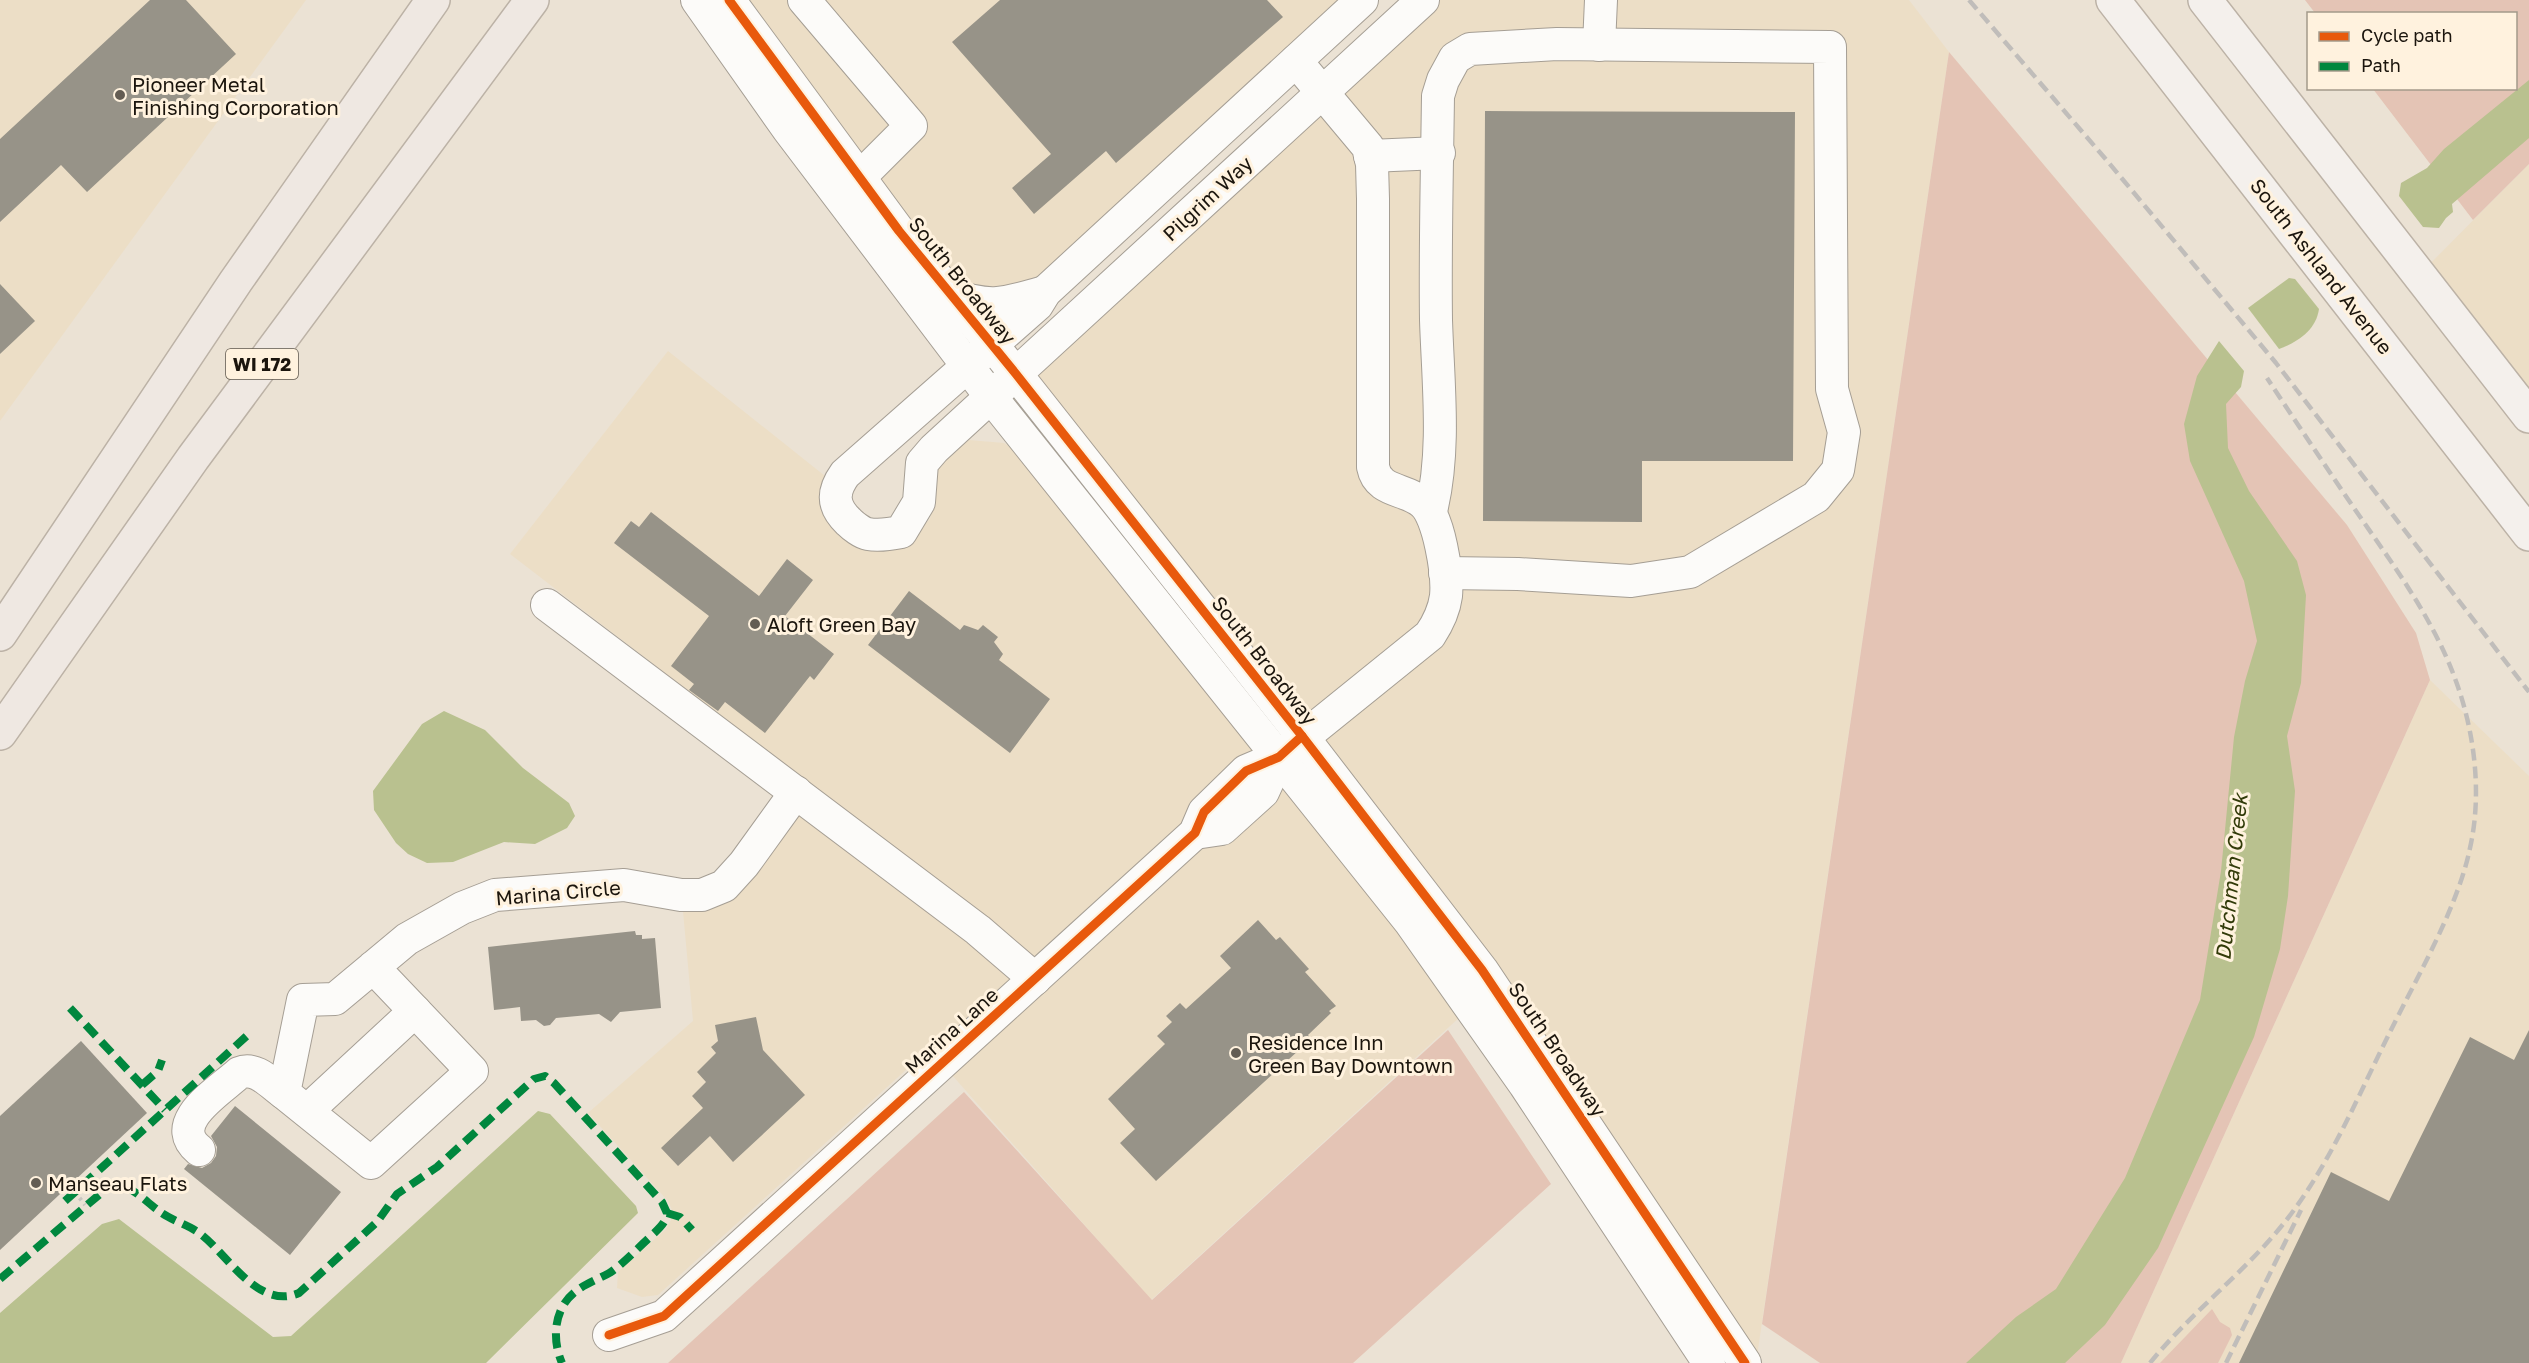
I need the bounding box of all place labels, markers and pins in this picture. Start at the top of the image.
place label: Pioneer Metal Finishing Corporation [132,72,339,119]
marker: Pioneer Metal Finishing Corporation [113,88,127,102]
place label: Aloft Green Bay [767,612,916,636]
marker: Aloft Green Bay [748,617,762,631]
place label: Residence Inn Green Bay Downtown [1248,1030,1453,1077]
marker: Residence Inn Green Bay Downtown [1229,1046,1243,1060]
place label: Manseau Flats [48,1171,187,1195]
marker: Manseau Flats [29,1176,43,1190]

